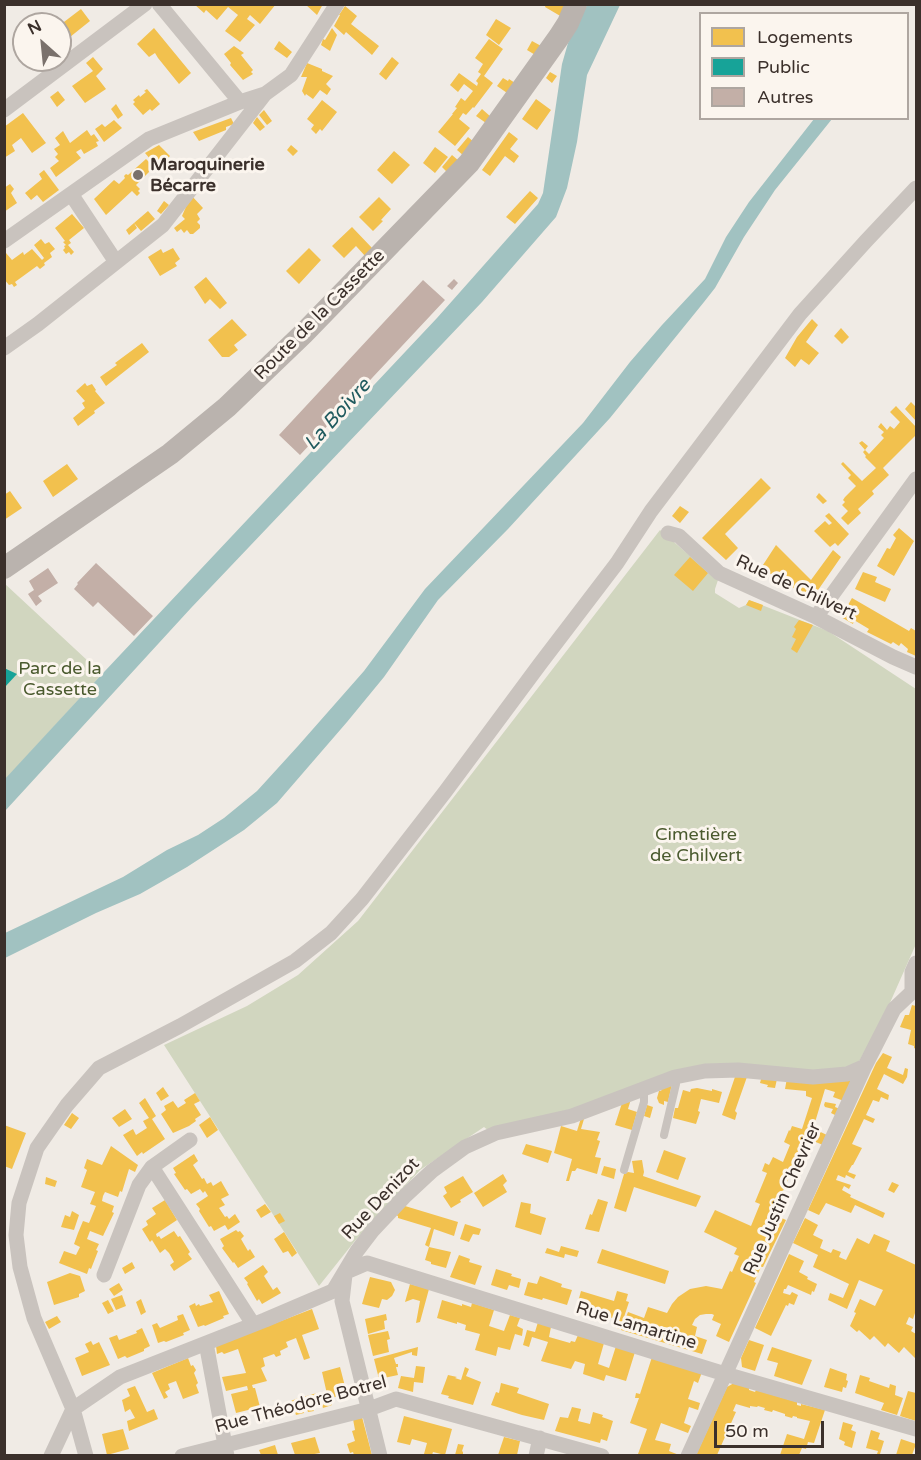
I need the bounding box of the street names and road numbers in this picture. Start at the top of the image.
street label: Route de la Cassette [250,245,390,385]
street label: Rue de Chilvert [732,551,860,625]
street label: Rue Justin Chevrier [740,1119,826,1279]
street label: Rue Denizot [338,1154,424,1244]
street label: Rue Lamartine [573,1297,699,1355]
street label: Rue Théodore Botrel [213,1372,389,1438]

